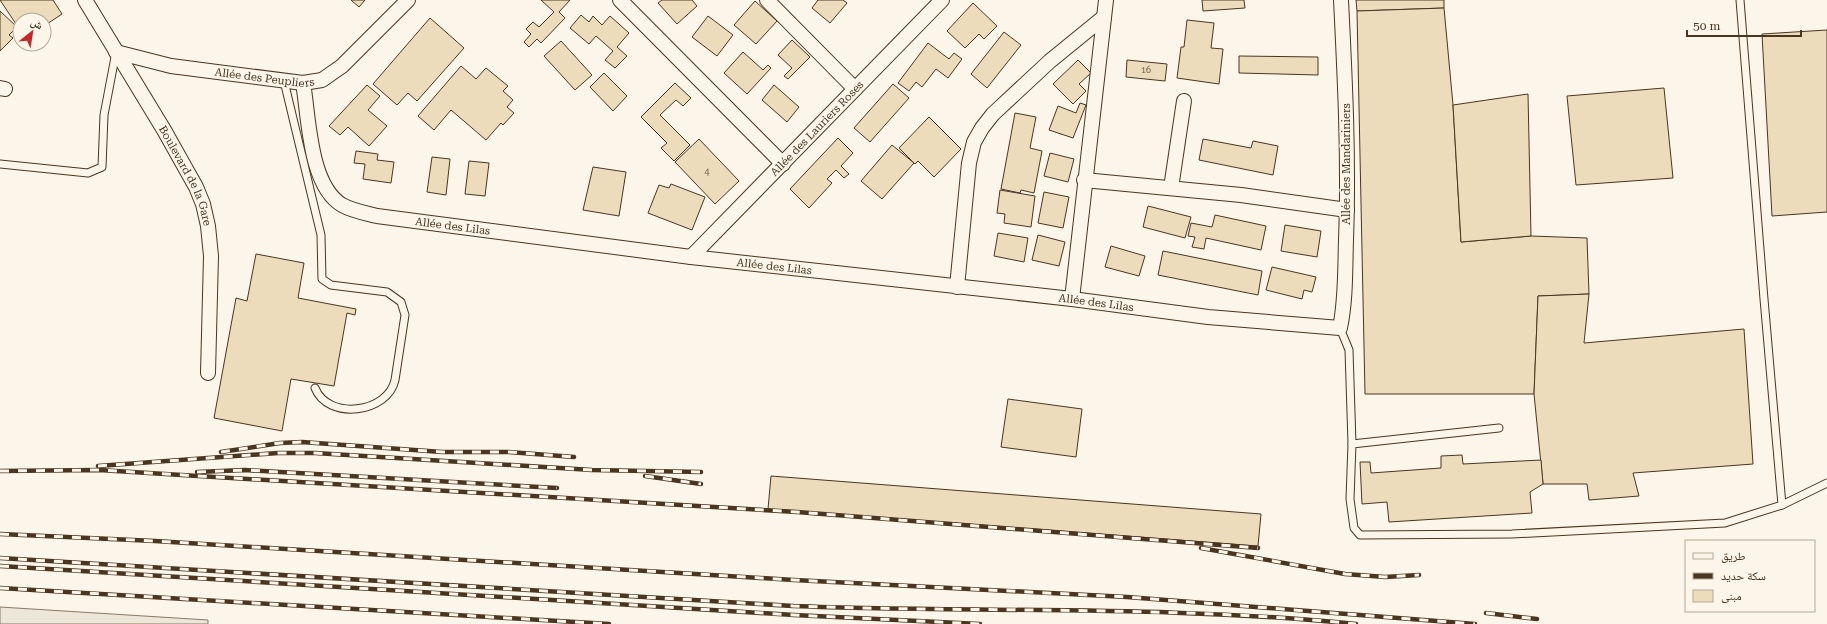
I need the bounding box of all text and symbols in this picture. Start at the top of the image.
north arrow [12,12,52,52]
scale bar [1687,12,1801,38]
text: ش [28,15,45,33]
text: 50 m [1693,19,1720,33]
house number: 16 [1141,65,1151,75]
street label: Allée des Peupliers [214,66,315,90]
street label: Allée des Lauriers Roses [768,78,866,179]
street label: Allée des Mandariniers [1340,103,1353,225]
street label: Boulevard de la Gare [156,123,214,227]
house number: 4 [704,167,710,177]
street label: Allée des Lilas [414,215,491,238]
street label: Allée des Lilas [736,256,813,277]
street label: Allée des Lilas [1058,292,1135,314]
legend [1685,540,1815,612]
text: طريق [1721,549,1746,563]
text: سكة حديد [1721,569,1766,583]
text: مبنى [1721,589,1742,603]

